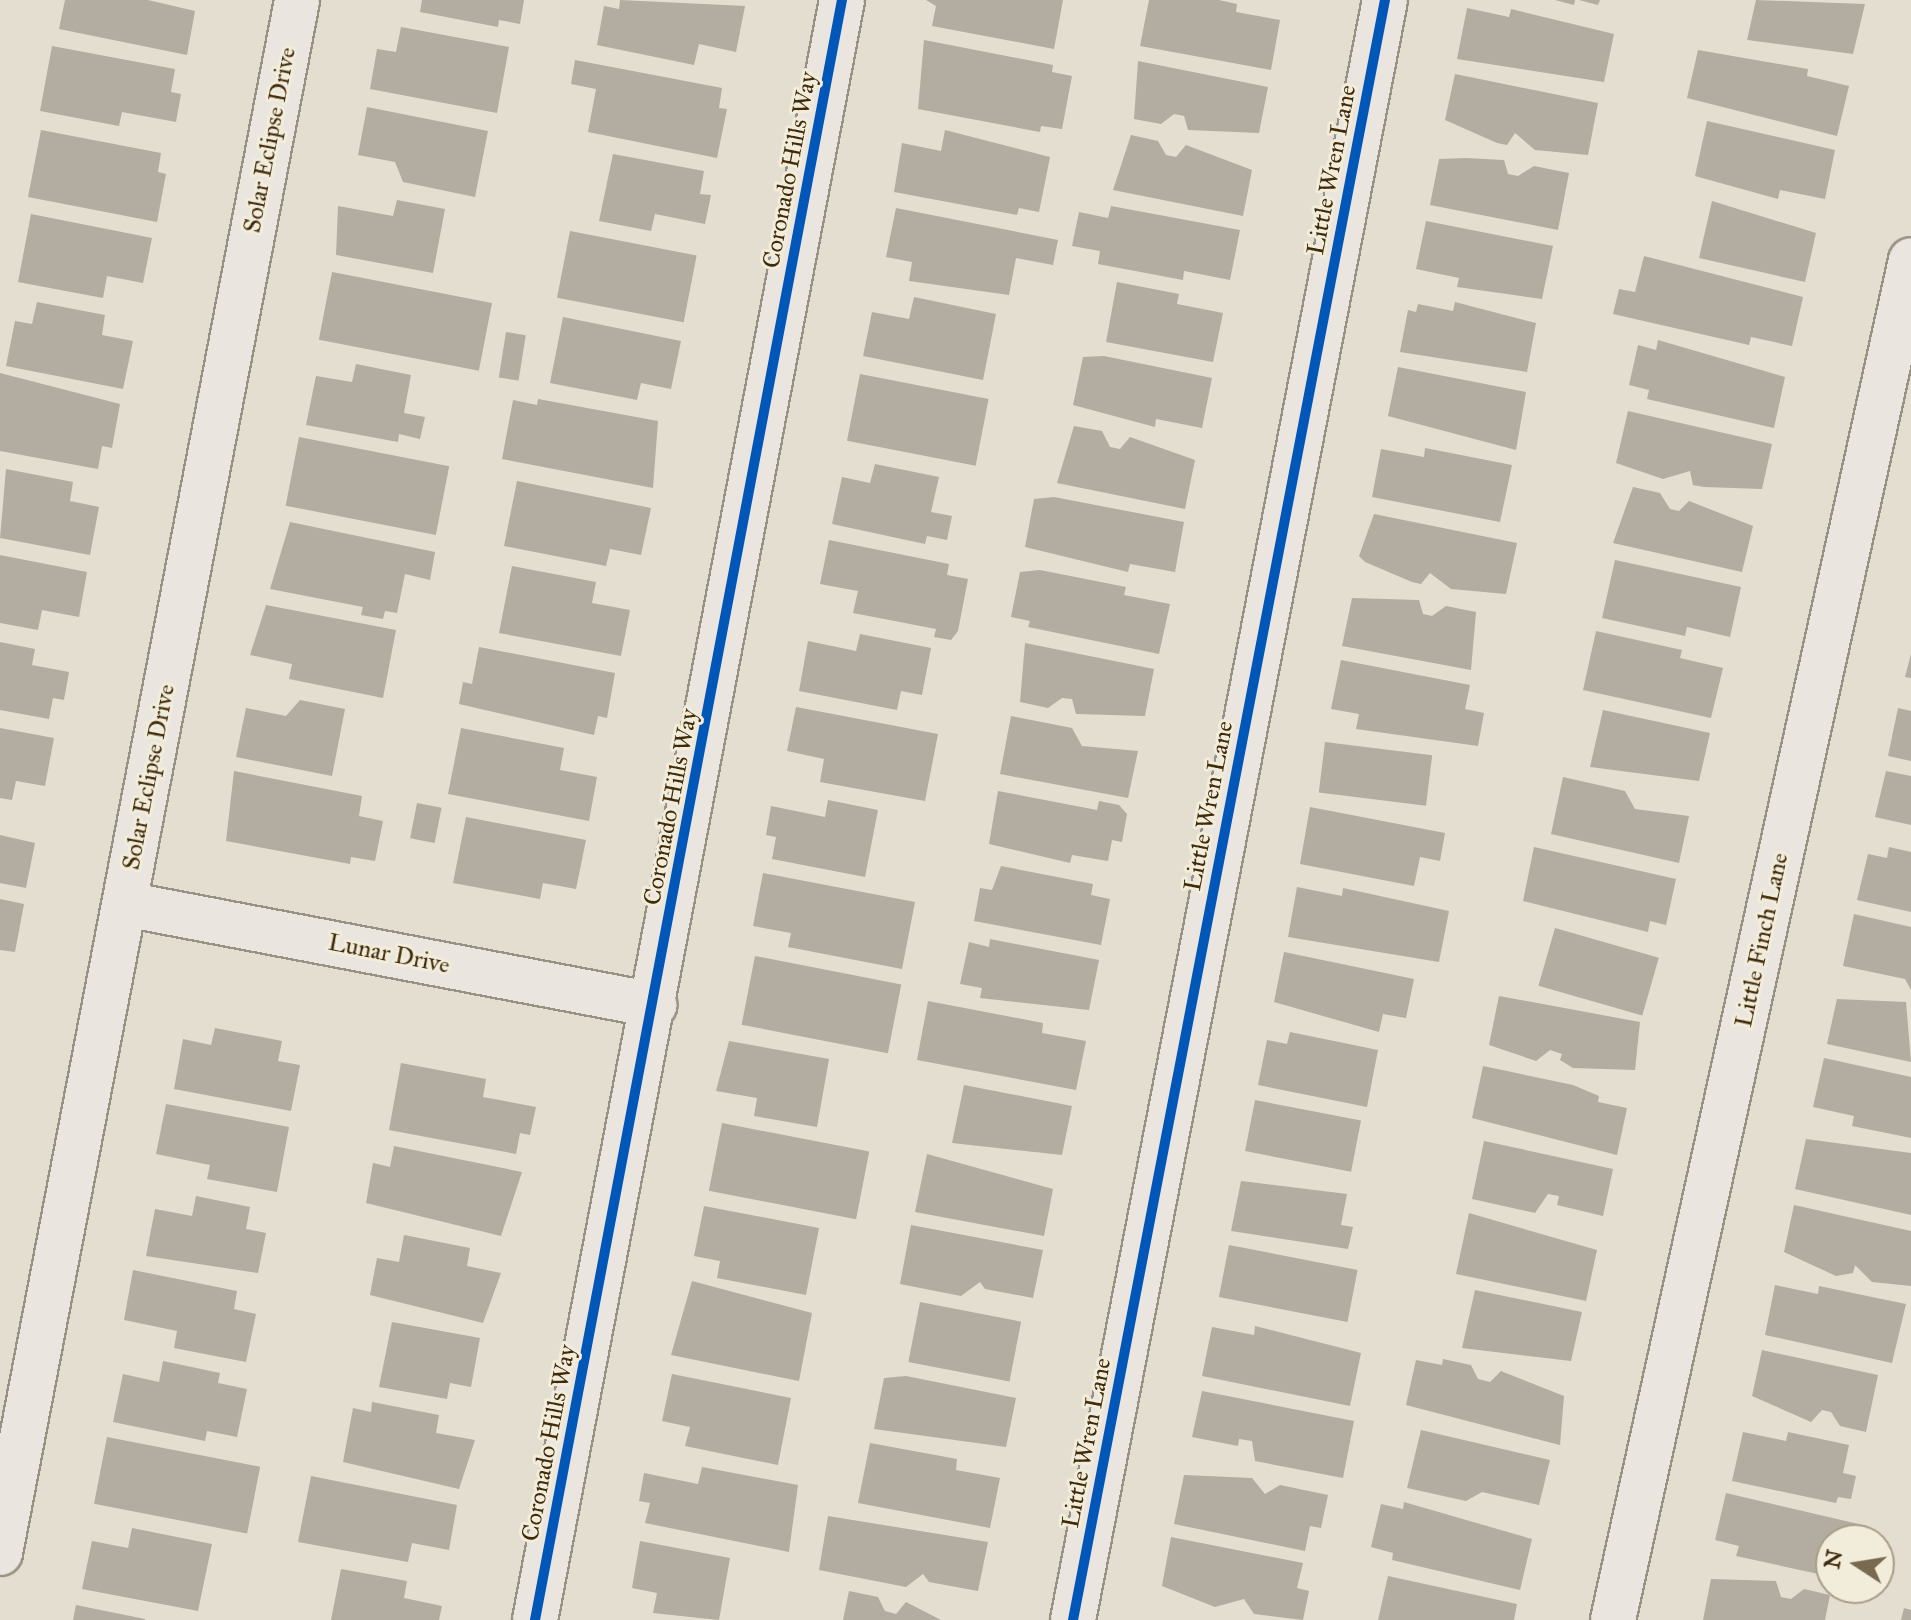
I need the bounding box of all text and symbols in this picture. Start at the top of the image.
street label: Solar Eclipse Drive [238,45,302,235]
street label: Coronado Hills Way [757,69,823,271]
street label: Little Wren Lane [1301,83,1363,257]
street label: Solar Eclipse Drive [117,682,181,872]
street label: Coronado Hills Way [638,706,704,908]
street label: Little Wren Lane [1178,719,1240,893]
street label: Little Finch Lane [1729,850,1795,1030]
street label: Lunar Drive [326,928,452,980]
street label: Coronado Hills Way [516,1342,582,1544]
street label: Little Wren Lane [1056,1356,1118,1530]
north arrow [1815,1524,1895,1604]
text: N [1818,1547,1848,1571]

